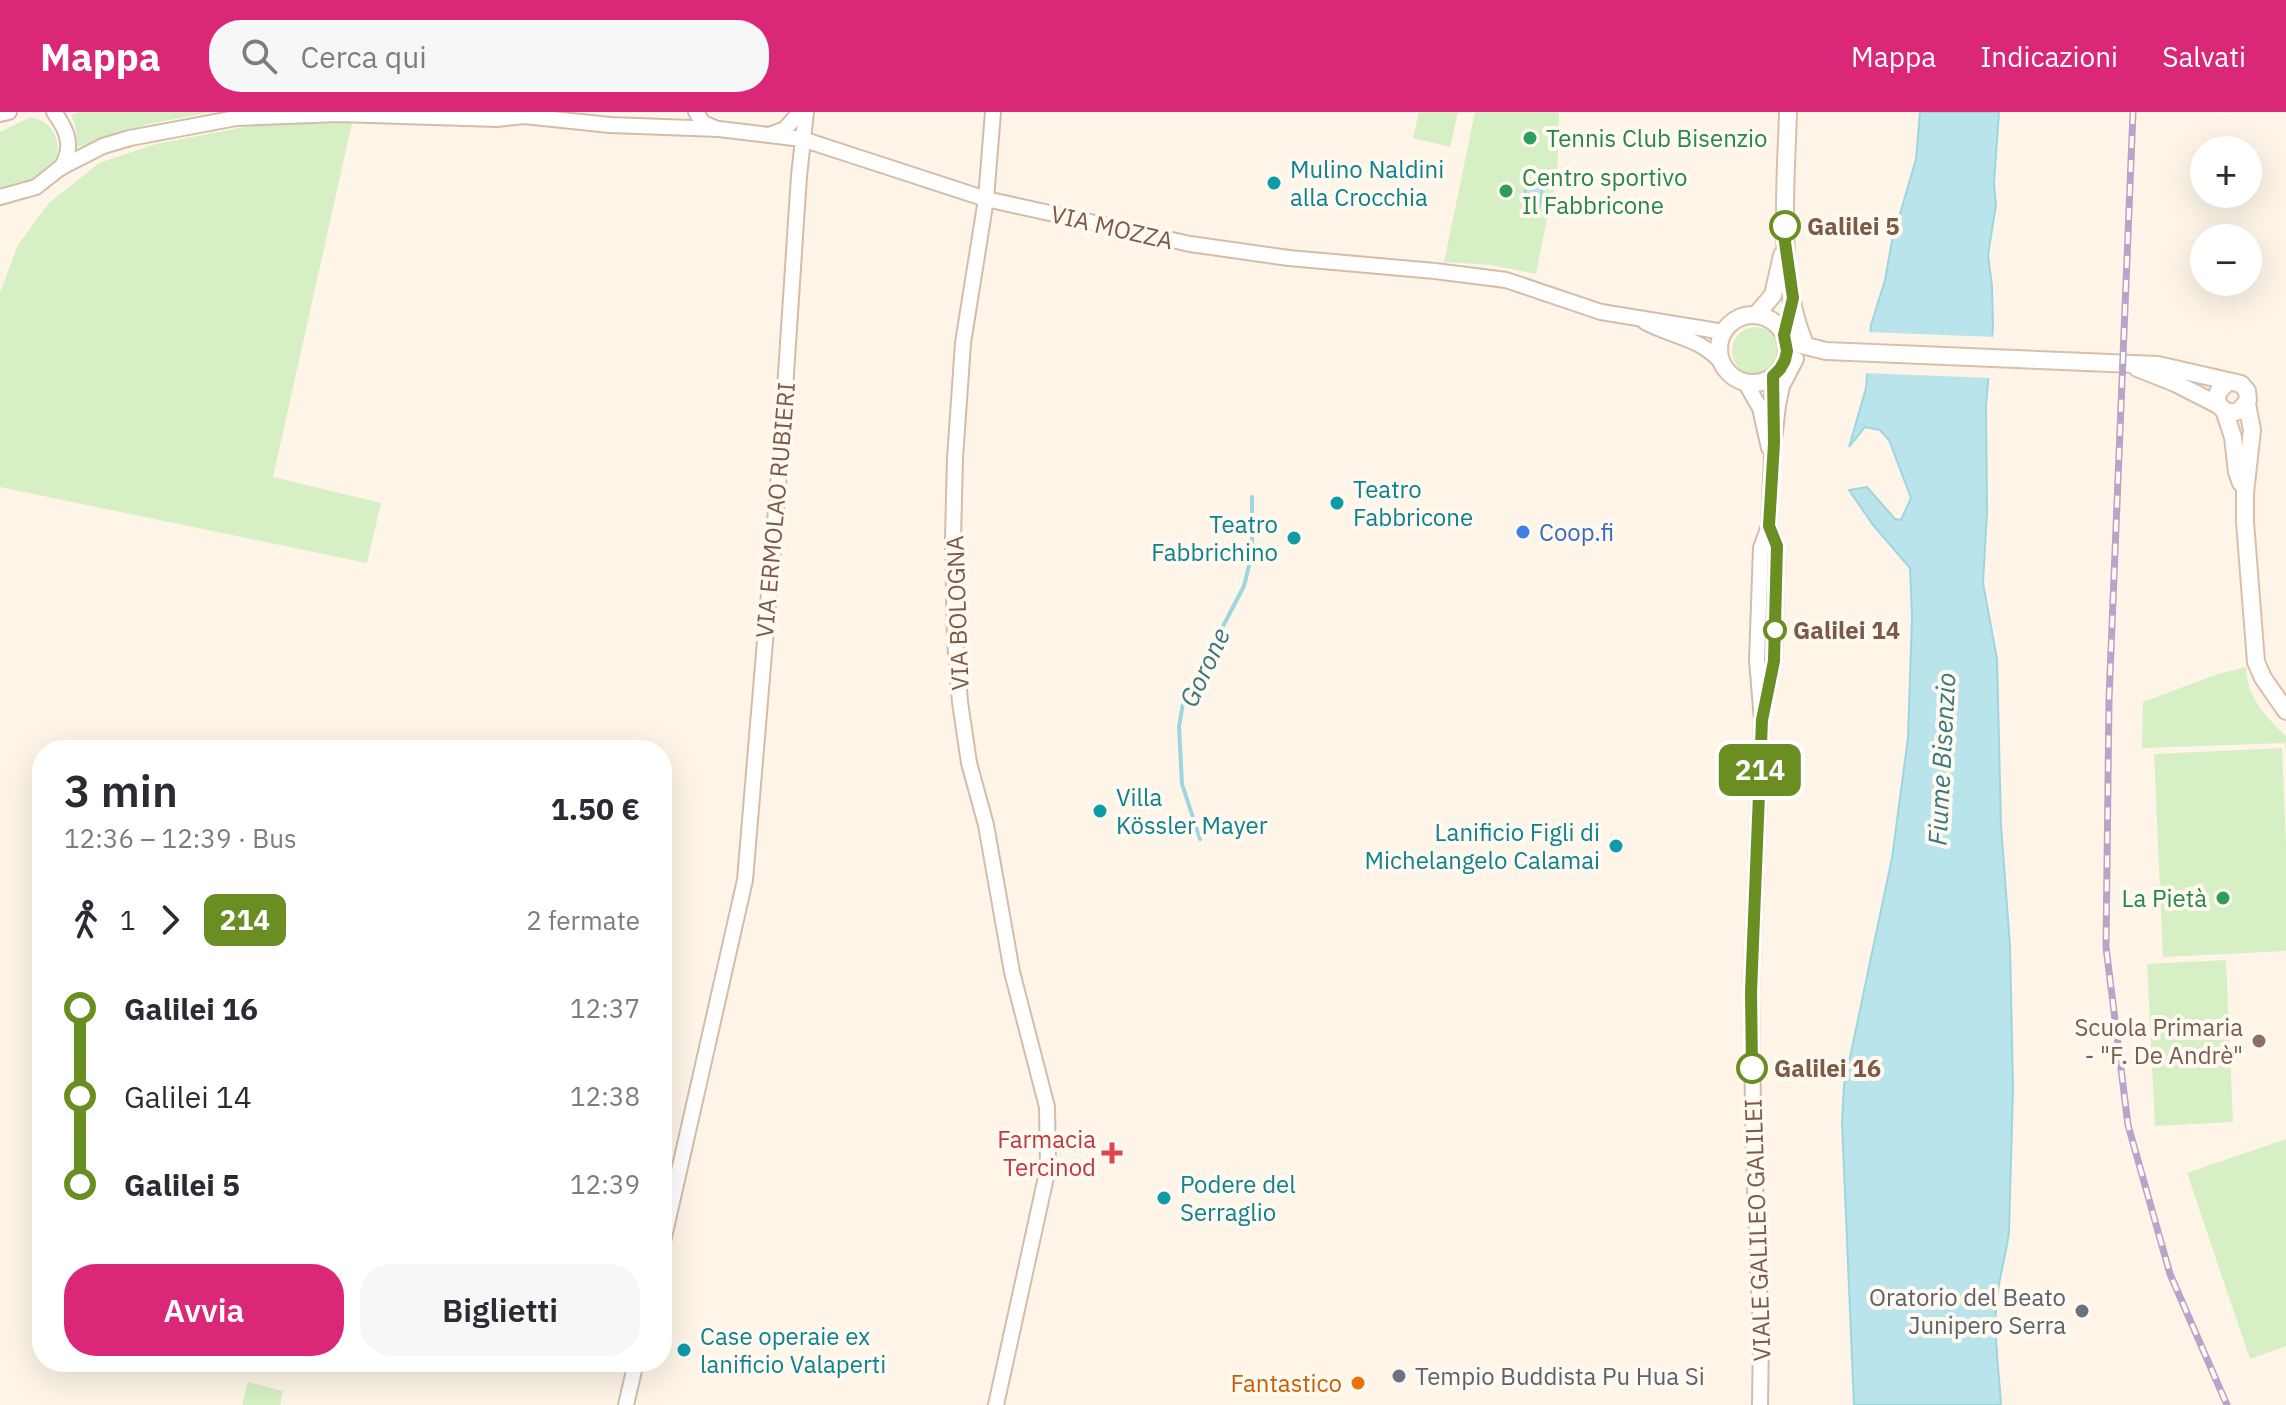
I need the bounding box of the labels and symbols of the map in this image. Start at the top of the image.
place label: Tennis Club Bisenzio [1546,122,1767,154]
marker: Tennis Club Bisenzio [1521,129,1539,147]
place label: Mulino Naldini alla Crocchia [1290,153,1444,213]
place label: Centro sportivo Il Fabbricone [1522,161,1687,221]
marker: Mulino Naldini alla Crocchia [1265,174,1283,192]
marker: Centro sportivo Il Fabbricone [1497,182,1515,200]
street label: VIA MOZZA [1048,197,1176,257]
place label: Galilei 5 [1807,210,1900,242]
marker: Galilei 5 [1770,211,1800,241]
street label: VIA ERMOLAO RUBIERI [748,381,802,639]
place label: Teatro Fabbricone [1353,473,1473,533]
marker: Teatro Fabbricone [1328,494,1346,512]
place label: Teatro Fabbrichino [1151,508,1278,568]
place label: Coop.fi [1539,516,1614,548]
marker: Coop.fi [1514,523,1532,541]
marker: Teatro Fabbrichino [1285,529,1303,547]
street label: VIA BOLOGNA [938,535,976,691]
place label: Galilei 14 [1793,614,1900,646]
marker: Galilei 14 [1764,619,1786,641]
water label: Gorone [1171,622,1237,712]
water label: Fiume Bisenzio [1919,672,1963,846]
line badge: 214 [1714,744,1806,796]
place label: Villa Kössler Mayer [1116,781,1268,841]
marker: Villa Kössler Mayer [1091,802,1109,820]
place label: Lanificio Figli di Michelangelo Calamai [1364,816,1600,876]
marker: Lanificio Figli di Michelangelo Calamai [1607,837,1625,855]
place label: La Pietà [2122,882,2207,914]
marker: La Pietà [2214,889,2232,907]
place label: Scuola Primaria - "F. De Andrè" [2074,1011,2243,1071]
marker: Scuola Primaria - "F. De Andrè" [2250,1032,2268,1050]
place label: Galilei 16 [1774,1052,1881,1084]
marker: Galilei 16 [1737,1053,1767,1083]
street label: VIALE GALILEO GALILEI [1736,1098,1778,1362]
place label: Farmacia Tercinod [997,1123,1096,1183]
marker: Farmacia Tercinod [1103,1144,1121,1162]
place label: Podere del Serraglio [1180,1168,1296,1228]
marker: Podere del Serraglio [1155,1189,1173,1207]
place label: Oratorio del Beato Junipero Serra [1869,1281,2066,1341]
marker: Oratorio del Beato Junipero Serra [2073,1302,2091,1320]
place label: Case operaie ex lanificio Valaperti [700,1320,886,1380]
marker: Case operaie ex lanificio Valaperti [675,1341,693,1359]
place label: Tempio Buddista Pu Hua Si [1415,1360,1705,1392]
place label: Fantastico [1231,1367,1342,1399]
marker: Tempio Buddista Pu Hua Si [1390,1367,1408,1385]
marker: Fantastico [1349,1374,1367,1392]

